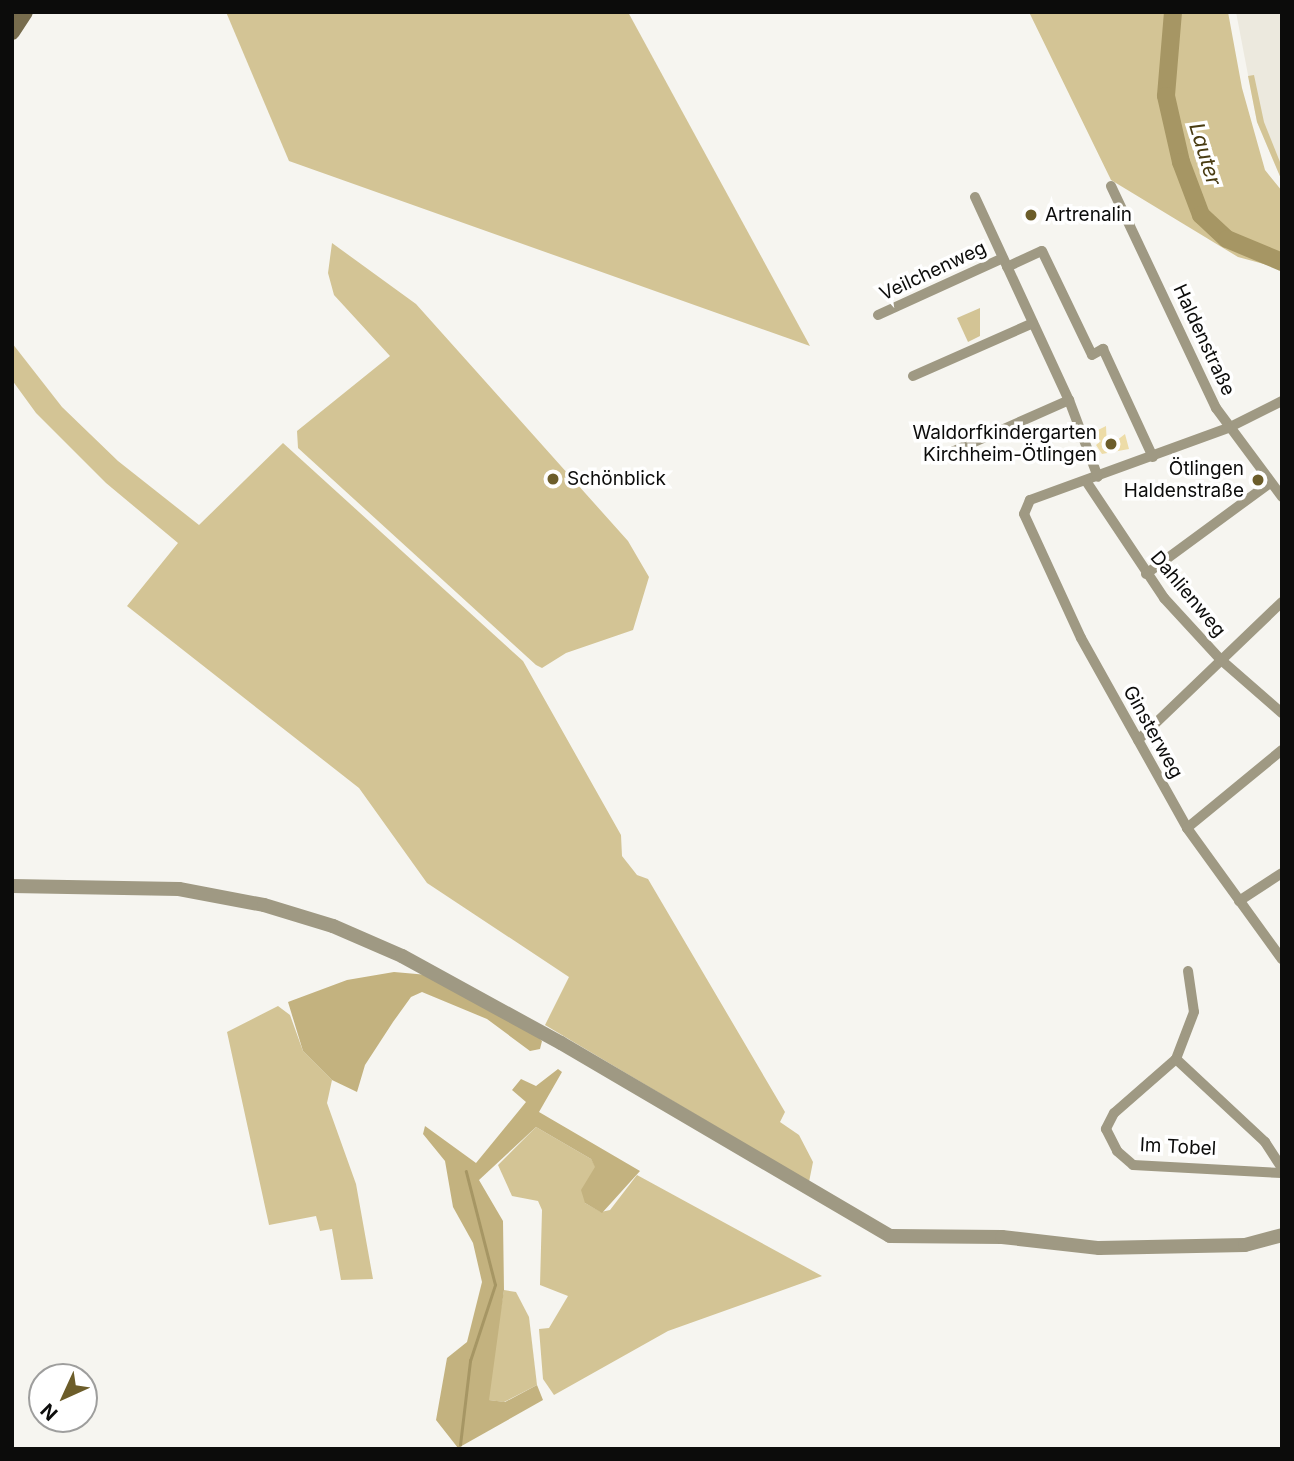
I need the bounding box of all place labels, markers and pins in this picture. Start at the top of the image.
place label: Artrenalin [1045,204,1132,226]
marker: Artrenalin [1023,207,1039,223]
place label: Waldorfkindergarten Kirchheim-Ötlingen [913,422,1097,466]
marker: Waldorfkindergarten Kirchheim-Ötlingen [1103,436,1119,452]
place label: Ötlingen Haldenstraße [1124,458,1244,502]
place label: Schönblick [567,468,666,490]
marker: Schönblick [545,471,561,487]
marker: Ötlingen Haldenstraße [1250,472,1266,488]

